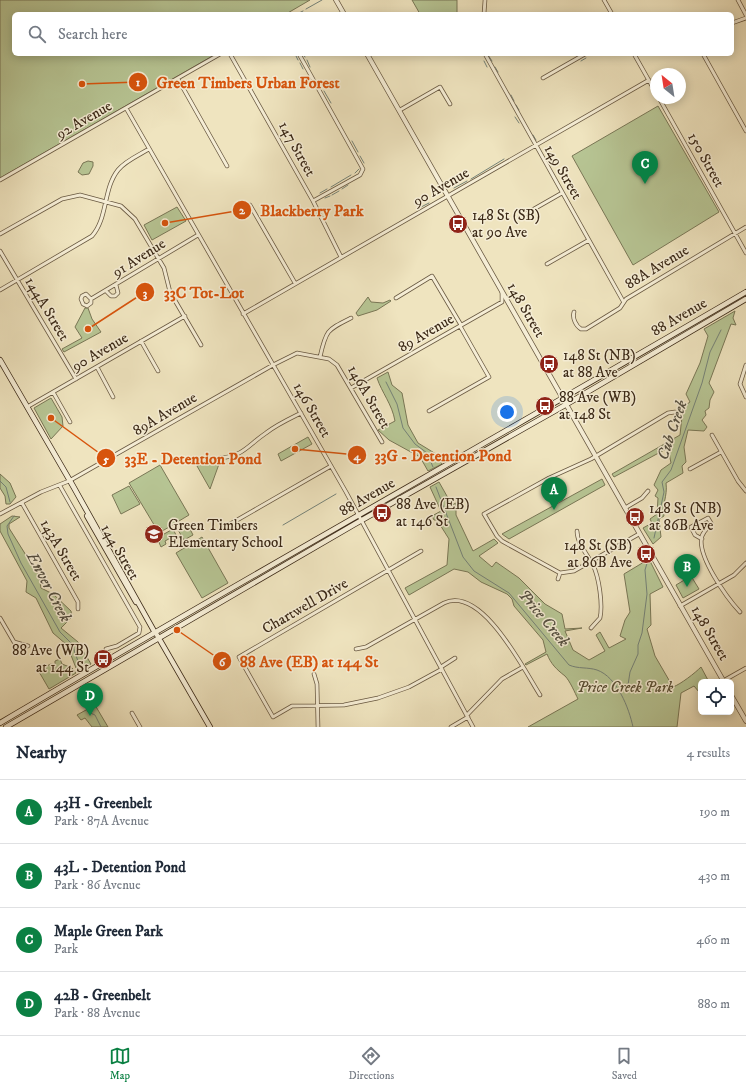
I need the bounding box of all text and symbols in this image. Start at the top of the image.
search box [12,12,734,56]
icon: search [26,23,48,45]
text: Search here [58,25,127,44]
callout: Green Timbers Urban Forest [128,68,347,96]
north arrow [650,68,686,104]
text: Green Timbers Urban Forest [156,73,340,93]
text: 1 [136,75,141,90]
street label: 92 Avenue [52,96,115,144]
street label: 147 Street [274,118,320,180]
street label: 150 Street [683,129,729,191]
street label: 149 Street [540,141,586,203]
pin: C [632,151,658,184]
street label: 90 Avenue [409,163,473,211]
callout: Blackberry Park [232,196,372,224]
text: Blackberry Park [260,201,365,221]
text: 2 [239,203,246,218]
place label: 148 St (SB) at 90 Ave [472,206,540,242]
bus stop icon: 148 St (SB) at 90 Ave [447,213,469,235]
street label: 91 Avenue [108,234,169,282]
street label: 88A Avenue [622,241,692,293]
street label: 144A Street [21,274,74,344]
callout: 33C Tot-Lot [135,278,252,306]
street label: 148 Street [503,279,549,341]
text: 33C Tot-Lot [164,283,245,303]
text: 3 [143,286,148,301]
street label: 88 Avenue [648,293,710,341]
street label: 89 Avenue [395,309,457,357]
street label: 90 Avenue [68,328,132,376]
place label: 148 St (NB) at 88 Ave [563,346,636,382]
bus stop icon: 148 St (NB) at 88 Ave [538,353,560,375]
street label: 146A Street [343,362,395,432]
street label: 146 Street [289,379,335,441]
street label: 89A Avenue [129,388,201,440]
place label: 88 Ave (WB) at 148 St [559,388,636,424]
bus stop icon: 88 Ave (WB) at 148 St [534,395,556,417]
water label: Cub Creek [652,397,692,463]
your location [497,402,517,422]
callout: 33G - Detention Pond [347,441,520,469]
callout: 33E - Detention Pond [96,444,269,472]
text: 33G - Detention Pond [375,446,512,466]
text: 33E - Detention Pond [124,449,263,469]
text: 4 [353,449,362,464]
text: 5 [102,452,109,467]
street label: 88 Avenue [336,473,398,521]
pin: A [541,477,567,510]
place label: 88 Ave (EB) at 146 St [396,495,470,531]
place label: 148 St (NB) at 86B Ave [649,499,722,535]
bus stop icon: 88 Ave (EB) at 146 St [371,502,393,524]
bus stop icon: 148 St (NB) at 86B Ave [624,506,646,528]
street label: 143A Street [36,516,86,584]
place label: Green Timbers Elementary School [168,516,283,552]
street label: 144 Street [96,521,144,584]
school or university icon: Green Timbers Elementary School [143,523,165,545]
place label: 148 St (SB) at 86B Ave [564,536,632,572]
bus stop icon: 148 St (SB) at 86B Ave [635,543,657,565]
water label: Enver Creek [22,548,76,626]
pin: B [674,554,700,587]
street label: Chartwell Drive [259,574,351,638]
water label: Price Creek [514,585,574,651]
street label: 148 Street [687,602,733,664]
place label: 88 Ave (WB) at 144 St [12,641,89,677]
callout: 88 Ave (EB) at 144 St [212,647,386,675]
bus stop icon: 88 Ave (WB) at 144 St [92,648,114,670]
text: 88 Ave (EB) at 144 St [240,652,379,672]
text: 6 [219,655,226,670]
park label: Price Creek Park [577,678,674,697]
map controls [698,679,734,715]
button: locate [698,679,734,715]
pin: D [77,683,103,716]
text: Nearby [16,742,66,764]
text: 4 results [687,745,730,761]
text: 43H - Greenbelt [54,794,152,813]
text: A [25,804,33,820]
text: 190 m [699,804,730,820]
text: Park · 87A Avenue [54,813,149,829]
text: 43L - Detention Pond [54,858,186,877]
text: B [25,868,33,884]
text: 430 m [698,868,730,884]
text: Park · 86 Avenue [54,877,141,893]
text: Maple Green Park [54,922,163,941]
text: C [25,932,33,948]
text: 460 m [696,932,730,948]
text: Park [54,941,78,957]
text: 42B - Greenbelt [54,986,151,1005]
text: D [24,996,34,1012]
text: 880 m [697,996,730,1012]
text: Park · 88 Avenue [54,1005,140,1021]
tab: Map [109,1045,131,1083]
tab: Directions [349,1045,394,1083]
tab: Saved [612,1045,637,1083]

